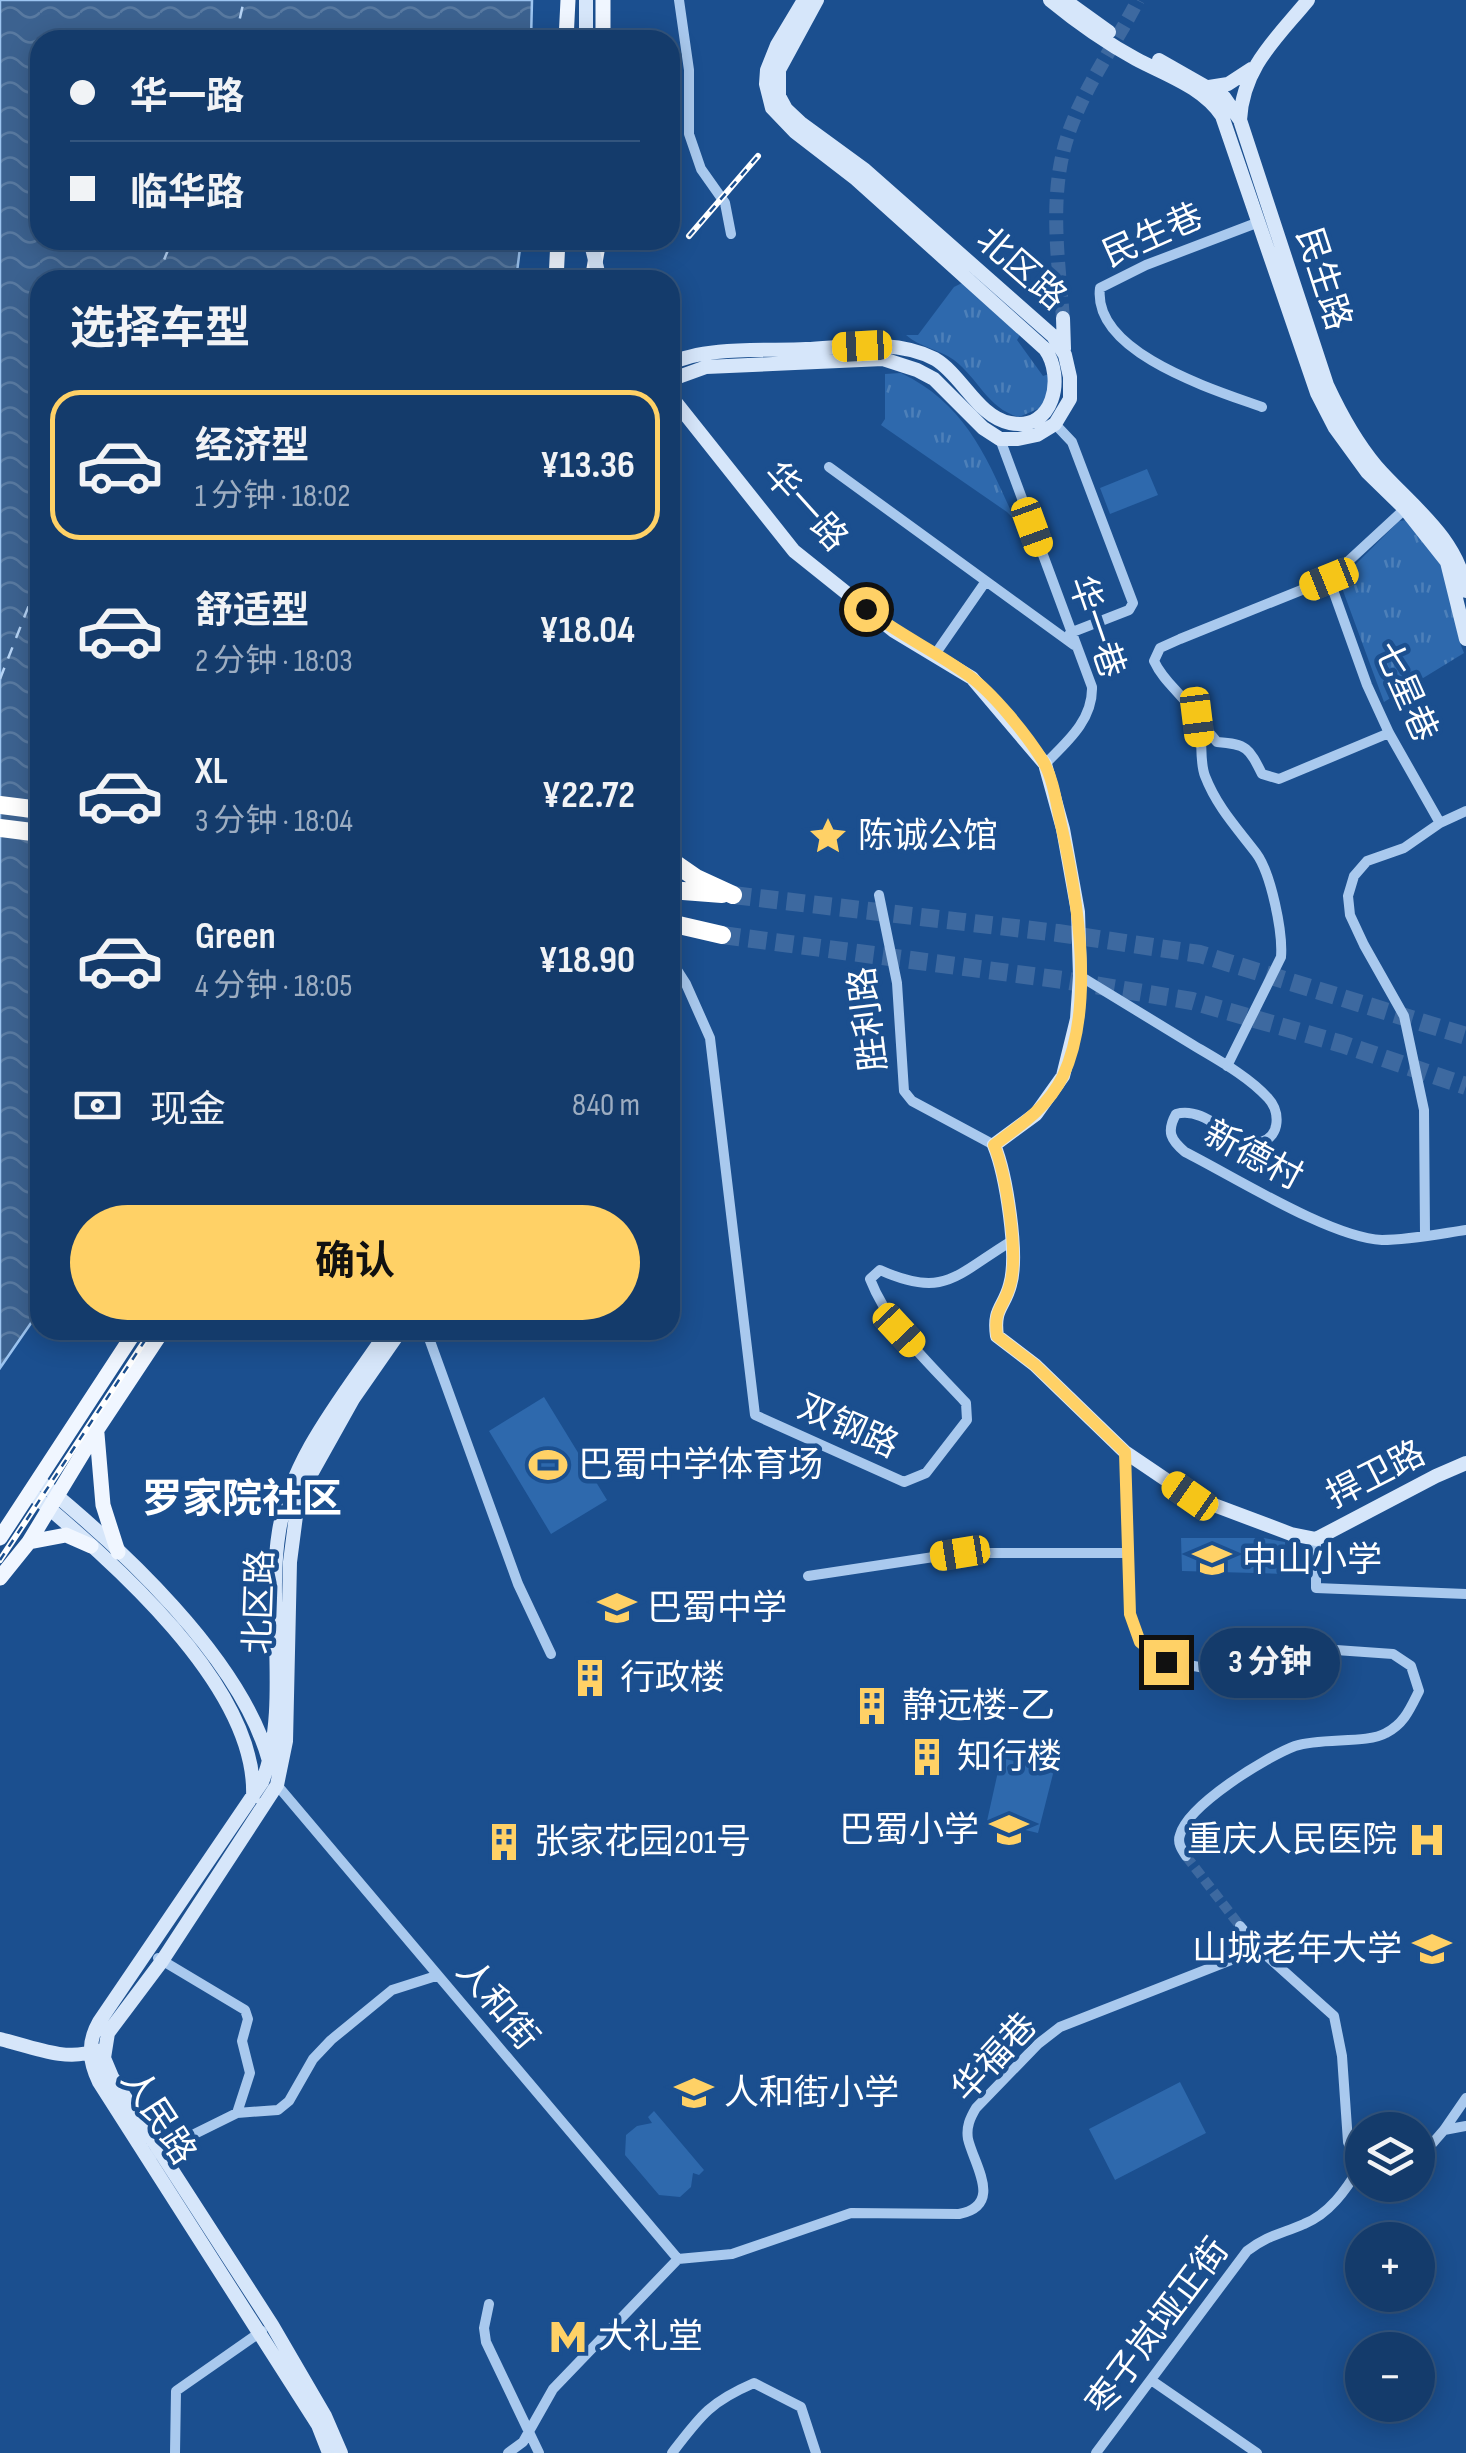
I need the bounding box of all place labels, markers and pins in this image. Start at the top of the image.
place icon: 陈诚公馆 [807,815,849,857]
place label: 陈诚公馆 [858,815,998,858]
sports icon: 巴蜀中学体育场 [527,1444,569,1486]
place label: 巴蜀中学体育场 [578,1444,823,1487]
school or university icon: 中山小学 [1191,1539,1233,1581]
place label: 中山小学 [1242,1539,1382,1582]
school or university icon: 巴蜀中学 [596,1587,638,1629]
place label: 巴蜀中学 [647,1587,787,1630]
building icon: 行政楼 [569,1657,611,1699]
place label: 行政楼 [620,1657,725,1700]
building icon: 静远楼-乙 [851,1685,893,1727]
place label: 静远楼-乙 [902,1685,1055,1728]
building icon: 知行楼 [906,1736,948,1778]
place label: 知行楼 [957,1736,1062,1779]
place label: 巴蜀小学 [839,1809,979,1852]
school or university icon: 巴蜀小学 [988,1809,1030,1851]
place label: 重庆人民医院 [1187,1819,1397,1862]
hospital icon: 重庆人民医院 [1406,1819,1448,1861]
building icon: 张家花园201号 [483,1821,525,1863]
place label: 张家花园201号 [534,1821,751,1864]
place label: 山城老年大学 [1192,1928,1402,1971]
school or university icon: 山城老年大学 [1411,1928,1453,1970]
school or university icon: 人和街小学 [673,2072,715,2114]
place label: 人和街小学 [724,2072,899,2115]
metro station icon: 大礼堂 [547,2316,589,2358]
place label: 大礼堂 [598,2316,703,2359]

